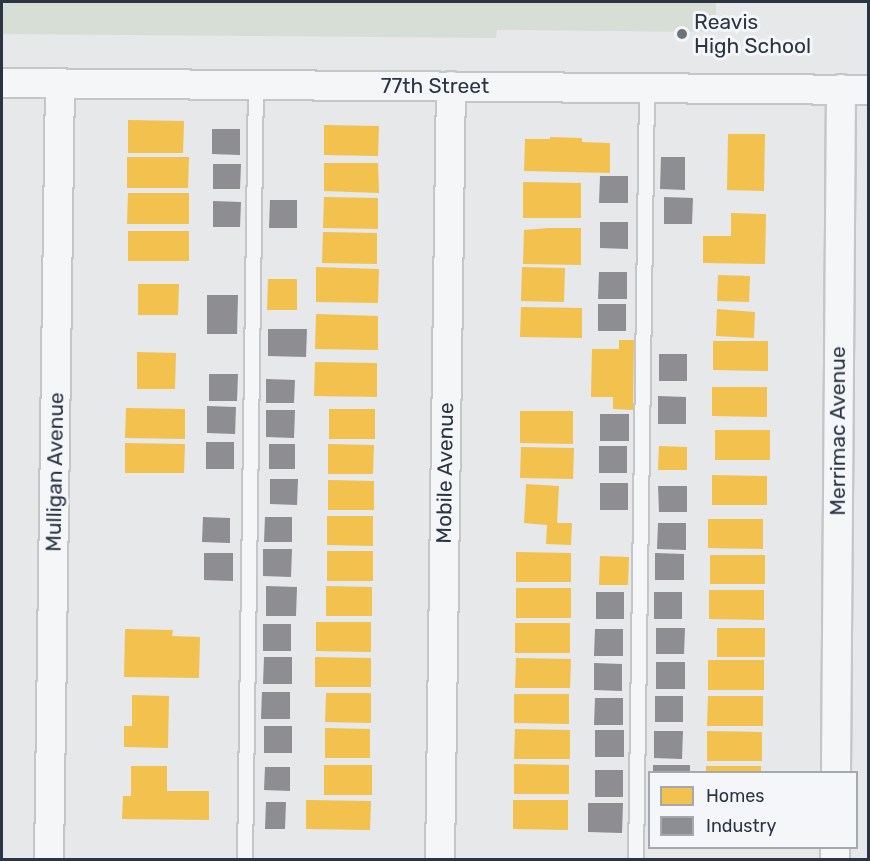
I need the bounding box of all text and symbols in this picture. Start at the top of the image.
place label: Reavis High School [694,9,811,59]
marker: Reavis High School [675,27,689,41]
street label: 77th Street [381,73,489,99]
street label: Merrimac Avenue [825,346,851,516]
street label: Mulligan Avenue [41,392,69,552]
street label: Mobile Avenue [431,402,459,544]
legend [648,771,858,849]
text: Homes [706,785,764,807]
text: Industry [706,815,776,837]

